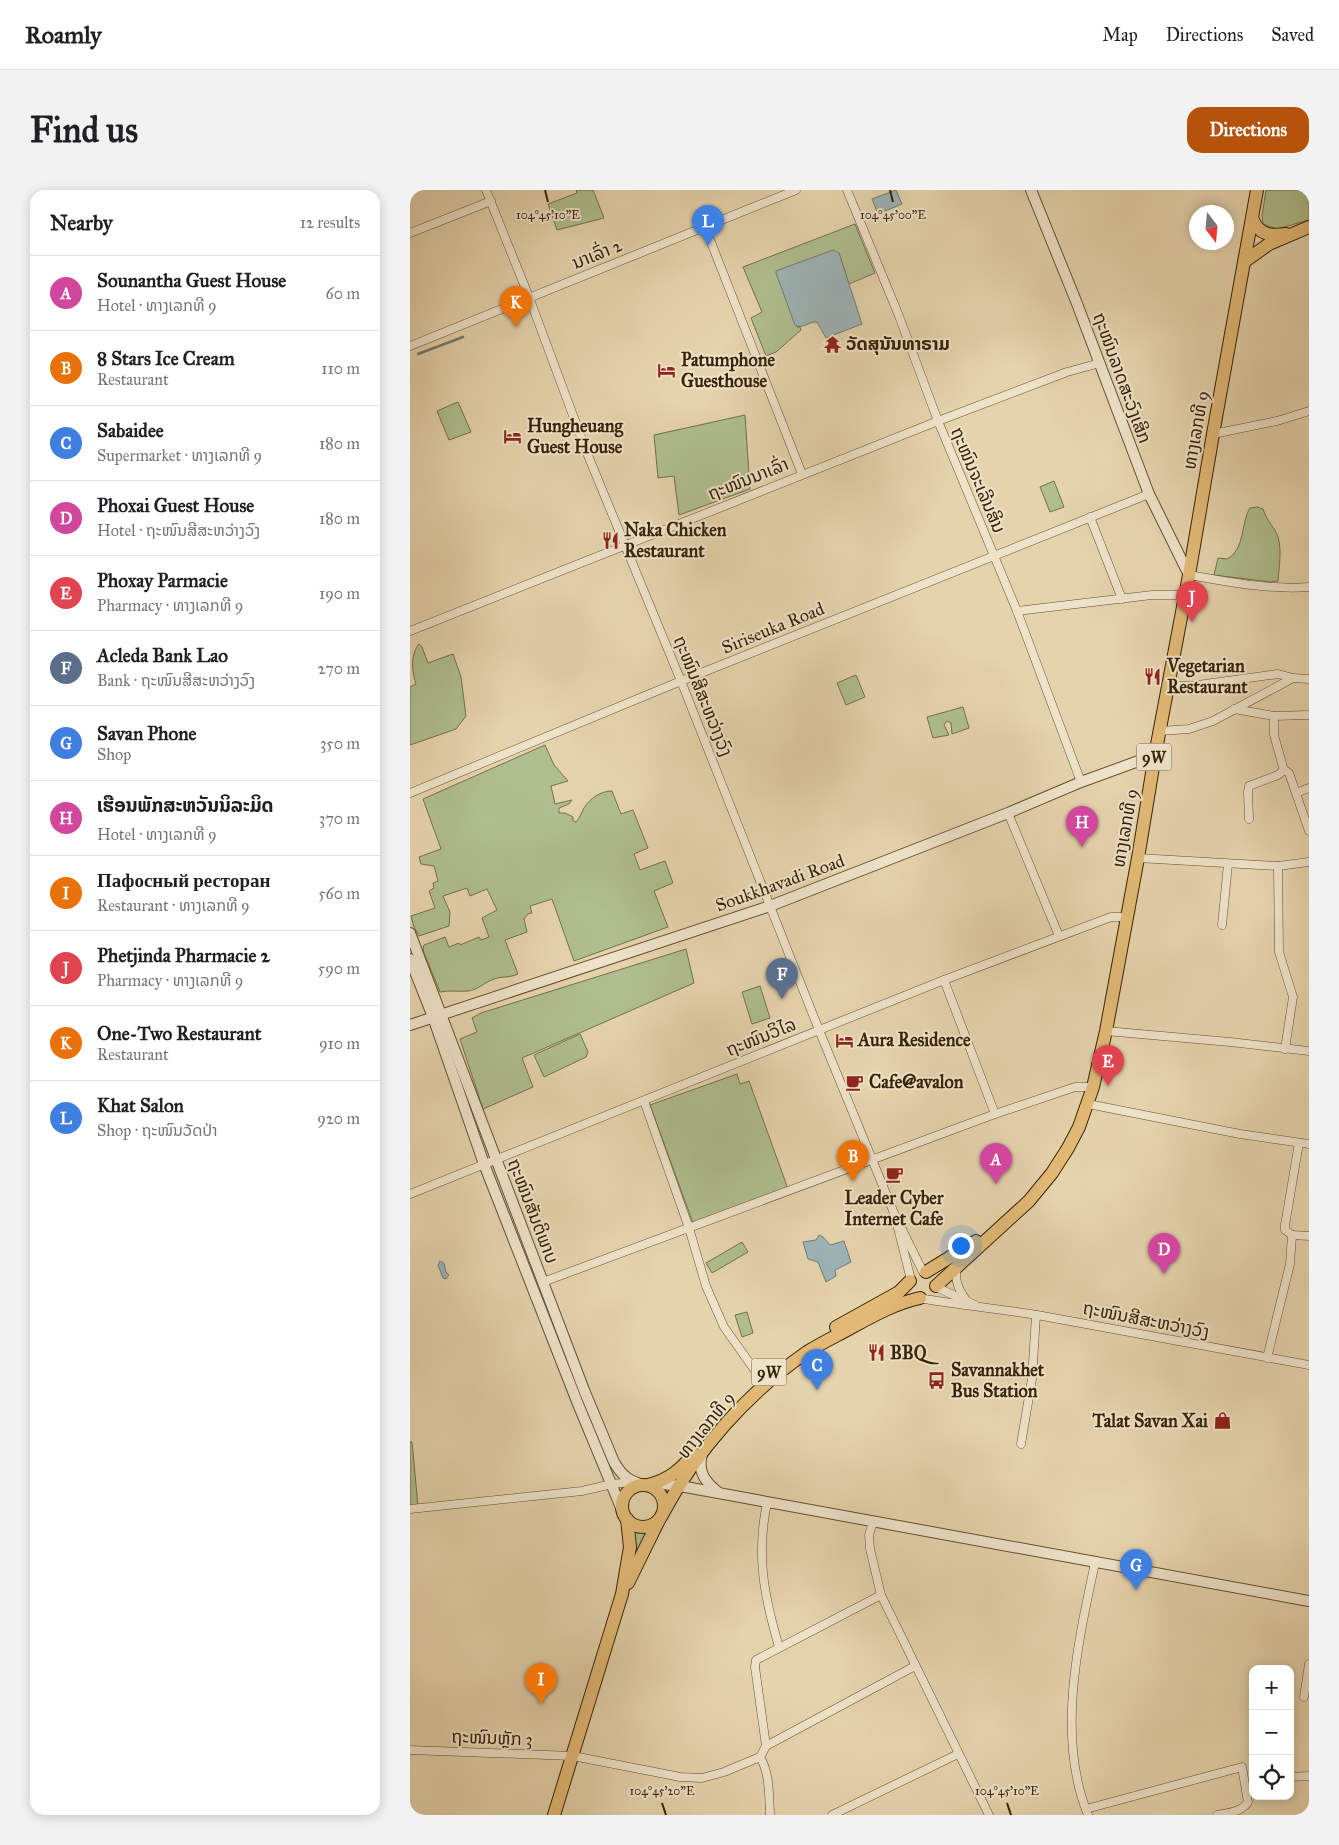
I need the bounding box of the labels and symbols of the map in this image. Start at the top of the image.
pin: L [692,205,724,246]
north arrow [1189,205,1234,250]
text: 104°45'10"E [516,208,580,222]
text: 104°45'00"E [860,208,926,222]
street label: ນາເລົ່າ 2 [568,232,625,274]
pin: K [500,286,532,327]
street label: ຖະໜົນລາດສະວົງເສິກ [1088,310,1156,446]
place label: ວັດສຸນັນທາຣາມ [846,333,950,355]
temple icon: ວັດສຸນັນທາຣາມ [822,334,842,354]
place label: Patumphone Guesthouse [681,349,775,392]
hotel icon: Patumphone Guesthouse [657,360,677,380]
street label: ທາງເລກທີ 9 [1178,389,1214,471]
place label: Hungheuang Guest House [527,415,623,458]
street label: ຖະໜົນຈະເລີນສິນ [946,424,1010,536]
hotel icon: Hungheuang Guest House [503,426,523,446]
street label: ຖະໜົນນາເລົ່າ [704,451,792,505]
place label: Naka Chicken Restaurant [624,519,727,562]
restaurant icon: Naka Chicken Restaurant [600,530,620,550]
pin: J [1176,581,1208,622]
street label: Siriseuka Road [718,597,828,659]
street label: ຖະໜົນສີສະຫວ່າງວົງ [669,632,737,760]
place label: Vegetarian Restaurant [1166,655,1248,698]
restaurant icon: Vegetarian Restaurant [1143,666,1163,686]
road number: 9W [1136,744,1172,770]
street label: ທາງເລກທີ 9 [1107,787,1143,869]
pin: H [1066,806,1098,847]
street label: Soukkhavadi Road [712,849,848,917]
pin: F [766,958,798,999]
street label: ຖະໜົນວິໄລ [723,1013,799,1061]
place label: Aura Residence [857,1029,971,1051]
hotel icon: Aura Residence [834,1030,854,1050]
pin: E [1092,1045,1124,1086]
place label: Cafe@avalon [869,1071,964,1093]
cafe icon: Cafe@avalon [845,1072,865,1092]
pin: B [837,1140,869,1181]
pin: A [980,1143,1012,1184]
street label: ຖະໜົນສັນຕິພາບ [503,1155,563,1267]
cafe icon: Leader Cyber Internet Cafe [884,1165,904,1185]
place label: Leader Cyber Internet Cafe [844,1187,945,1230]
your location [948,1233,974,1259]
pin: D [1148,1233,1180,1274]
street label: ຖະໜົນສີສະຫວ່າງວົງ [1081,1297,1211,1343]
place label: BBQ [890,1342,940,1365]
restaurant icon: BBQ [866,1343,886,1363]
pin: C [801,1349,833,1390]
road number: 9W [752,1358,786,1386]
place label: Savannakhet Bus Station [951,1359,1045,1402]
bus stop icon: Savannakhet Bus Station [927,1370,947,1390]
street label: ທາງເລກທີ 9 [672,1387,740,1463]
place label: Talat Savan Xai [1091,1410,1209,1432]
shop icon: Talat Savan Xai [1212,1411,1232,1431]
pin: G [1120,1549,1152,1590]
pin: I [525,1663,557,1704]
street label: ຖະໜົນຫຼັກ 3 [451,1726,533,1750]
text: 104°45'20"E [629,1784,695,1798]
text: 104°45'10"E [975,1784,1039,1798]

